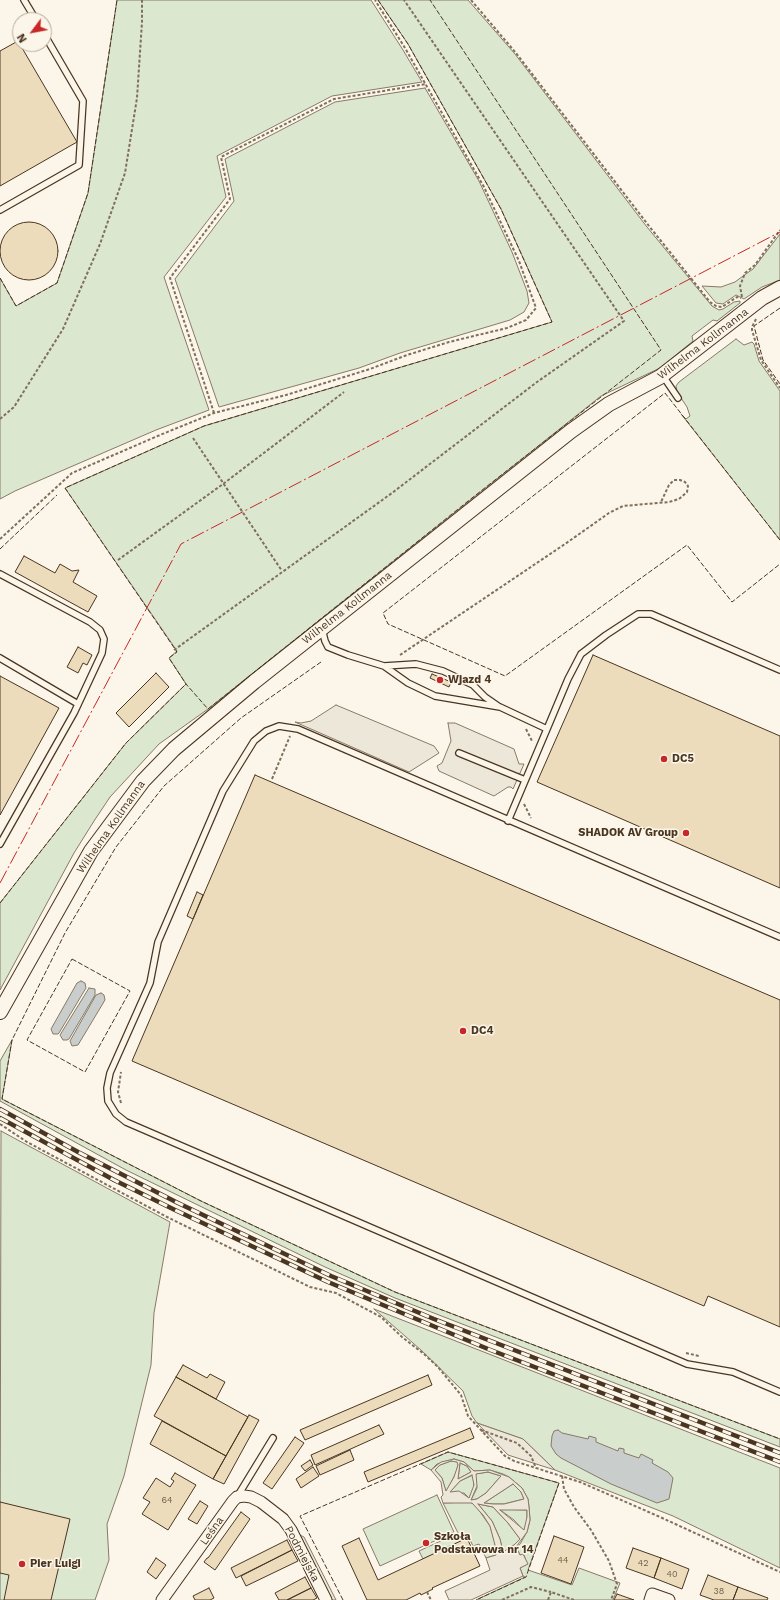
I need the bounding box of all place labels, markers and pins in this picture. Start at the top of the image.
place label: Wjazd 4 [448,673,491,687]
marker: Wjazd 4 [435,675,445,685]
place label: DC5 [672,752,694,766]
marker: DC5 [659,754,669,764]
place label: SHADOK AV Group [578,826,678,840]
marker: SHADOK AV Group [681,828,691,838]
place label: DC4 [471,1024,493,1038]
marker: DC4 [458,1026,468,1036]
place label: Szkoła Podstawowa nr 14 [434,1530,534,1556]
marker: Szkoła Podstawowa nr 14 [421,1538,431,1548]
place label: Pier Luigi [30,1557,81,1571]
marker: Pier Luigi [17,1559,27,1569]

